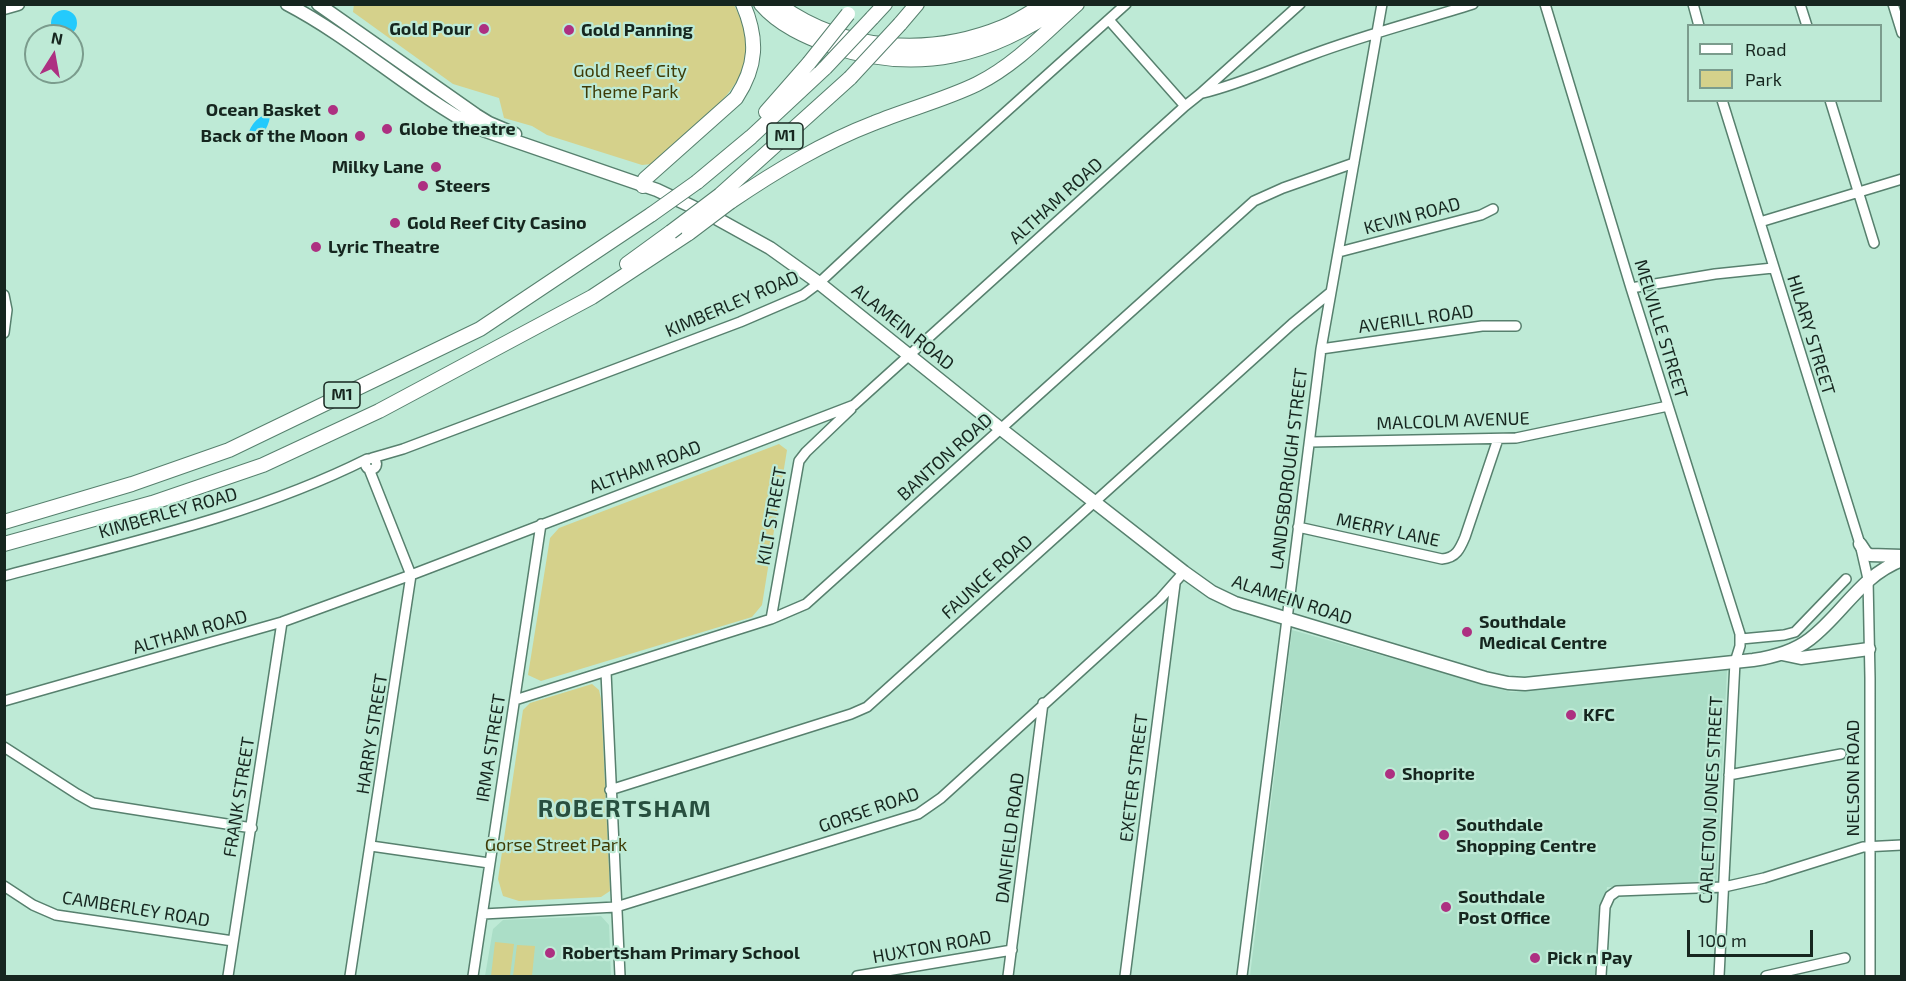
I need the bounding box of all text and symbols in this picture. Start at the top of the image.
place label: Gold Pour [389,18,472,40]
place label: Gold Panning [581,19,693,41]
marker: Gold Pour [477,22,491,36]
marker: Gold Panning [562,23,576,37]
north arrow [24,24,84,84]
legend [1687,24,1882,102]
text: N [50,27,65,48]
text: Road [1745,38,1786,60]
park label: Gold Reef City Theme Park [573,60,687,103]
text: Park [1745,68,1782,90]
place label: Ocean Basket [206,99,321,121]
marker: Ocean Basket [326,103,340,117]
place label: Globe theatre [399,118,516,140]
marker: Globe theatre [380,122,394,136]
road number: M1 [767,123,803,149]
place label: Back of the Moon [201,125,348,147]
marker: Back of the Moon [353,129,367,143]
street label: ALTHAM ROAD [1005,153,1107,249]
place label: Milky Lane [332,156,424,178]
marker: Milky Lane [429,160,443,174]
place label: Steers [435,175,490,197]
marker: Steers [416,179,430,193]
street label: KEVIN ROAD [1361,193,1463,239]
place label: Gold Reef City Casino [407,212,587,234]
marker: Gold Reef City Casino [388,216,402,230]
place label: Lyric Theatre [328,236,440,258]
marker: Lyric Theatre [309,240,323,254]
street label: MELVILLE STREET [1630,257,1692,401]
street label: KIMBERLEY ROAD [662,266,802,342]
street label: HILARY STREET [1782,272,1840,398]
street label: ALAMEIN ROAD [848,279,958,375]
street label: AVERILL ROAD [1357,300,1475,338]
street label: LANDSBOROUGH STREET [1266,367,1312,571]
road number: M1 [324,382,360,408]
street label: MALCOLM AVENUE [1376,408,1530,434]
street label: BANTON ROAD [893,409,997,505]
street label: ALTHAM ROAD [586,436,704,498]
street label: KILT STREET [753,465,791,567]
street label: KIMBERLEY ROAD [96,483,240,543]
street label: MERRY LANE [1334,508,1442,552]
street label: FAUNCE ROAD [937,530,1037,624]
street label: ALAMEIN ROAD [1229,570,1355,630]
street label: ALTHAM ROAD [130,605,250,659]
place label: Southdale Medical Centre [1479,611,1607,654]
marker: Southdale Medical Centre [1460,625,1474,639]
street label: HARRY STREET [352,672,392,796]
street label: IRMA STREET [472,692,510,804]
street label: CARLETON JONES STREET [1695,695,1727,905]
place label: KFC [1583,704,1615,726]
marker: KFC [1564,708,1578,722]
street label: EXETER STREET [1115,713,1153,843]
street label: NELSON ROAD [1842,719,1864,837]
street label: FRANK STREET [219,735,259,859]
place label: Shoprite [1402,763,1475,785]
marker: Shoprite [1383,767,1397,781]
street label: DANFIELD ROAD [991,771,1029,905]
street label: GORSE ROAD [816,783,922,837]
district label: ROBERTSHAM [538,795,712,823]
place label: Southdale Shopping Centre [1456,814,1596,856]
marker: Southdale Shopping Centre [1437,828,1451,842]
park label: Gorse Street Park [485,834,627,856]
place label: Southdale Post Office [1458,886,1550,928]
street label: CAMBERLEY ROAD [61,887,211,931]
marker: Southdale Post Office [1439,900,1453,914]
scale bar [1690,918,1816,956]
street label: HUXTON ROAD [871,926,993,968]
text: 100 m [1698,929,1747,951]
place label: Robertsham Primary School [562,942,800,964]
marker: Robertsham Primary School [543,946,557,960]
place label: Pick n Pay [1547,947,1632,969]
marker: Pick n Pay [1528,951,1542,965]

